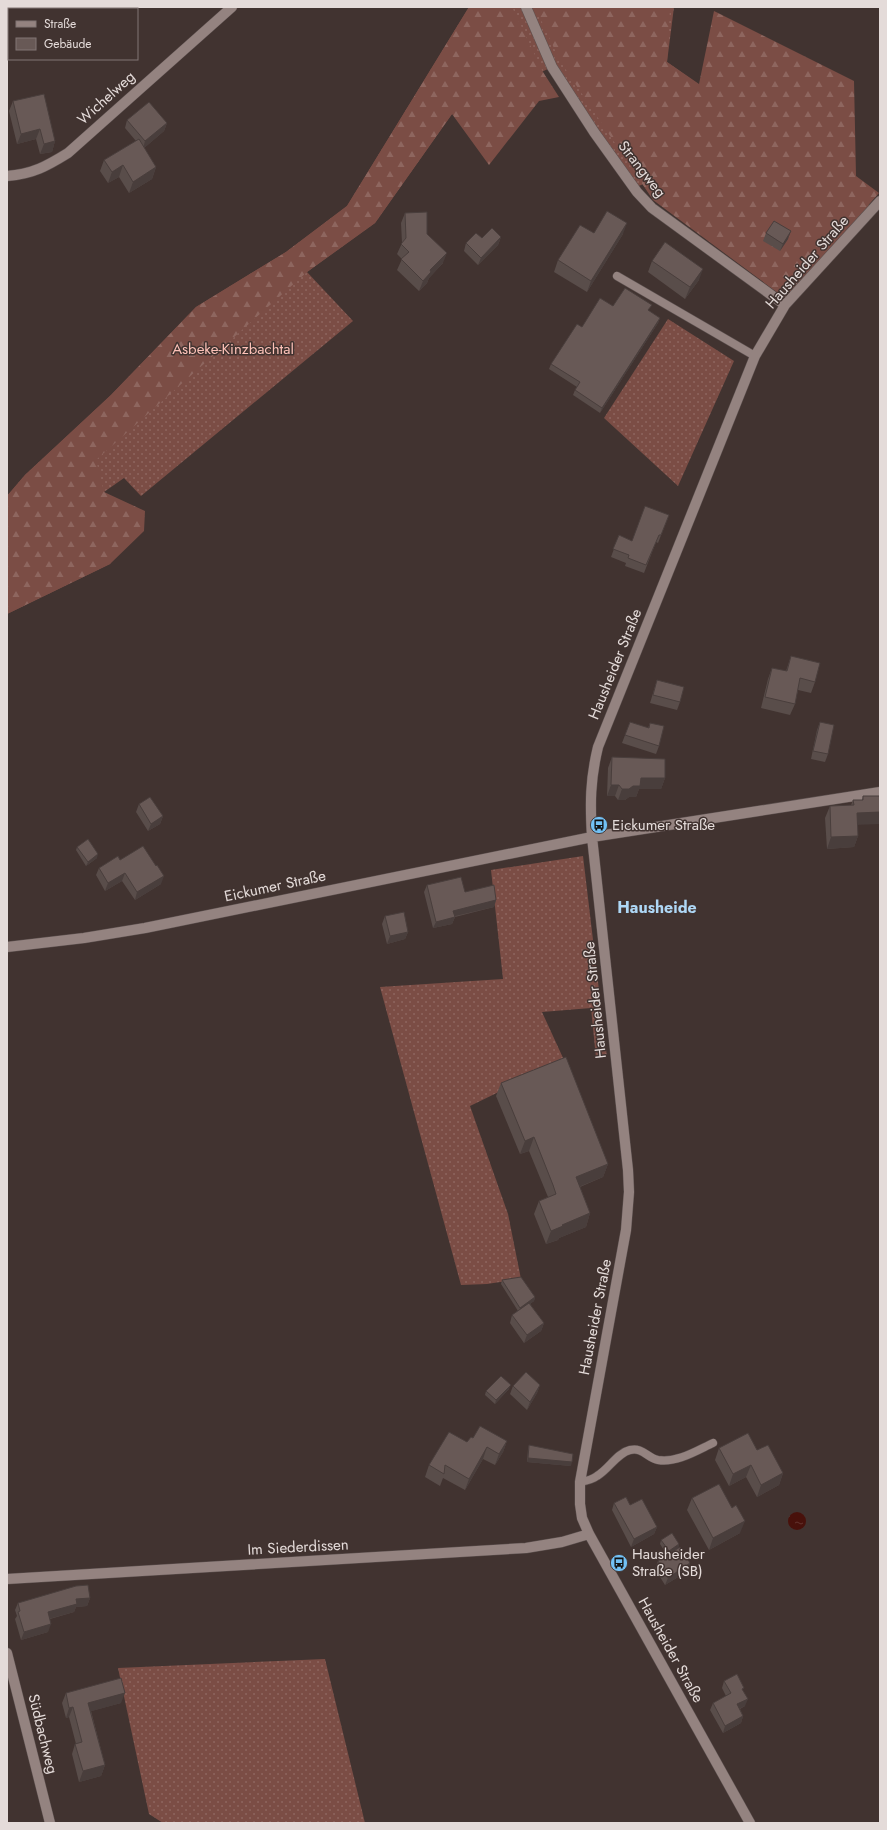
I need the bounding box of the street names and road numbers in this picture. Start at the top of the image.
street label: Wichelweg [72,66,140,130]
street label: Strangweg [613,136,671,202]
street label: Hausheider Straße [760,210,854,314]
street label: Hausheider Straße [583,605,647,723]
street label: Eickumer Straße [222,864,328,907]
street label: Hausheider Straße [578,940,612,1060]
street label: Hausheider Straße [573,1257,617,1377]
street label: Im Siederdissen [247,1533,349,1561]
street label: Hausheider Straße [633,1593,709,1707]
street label: Südbachweg [22,1692,64,1776]

